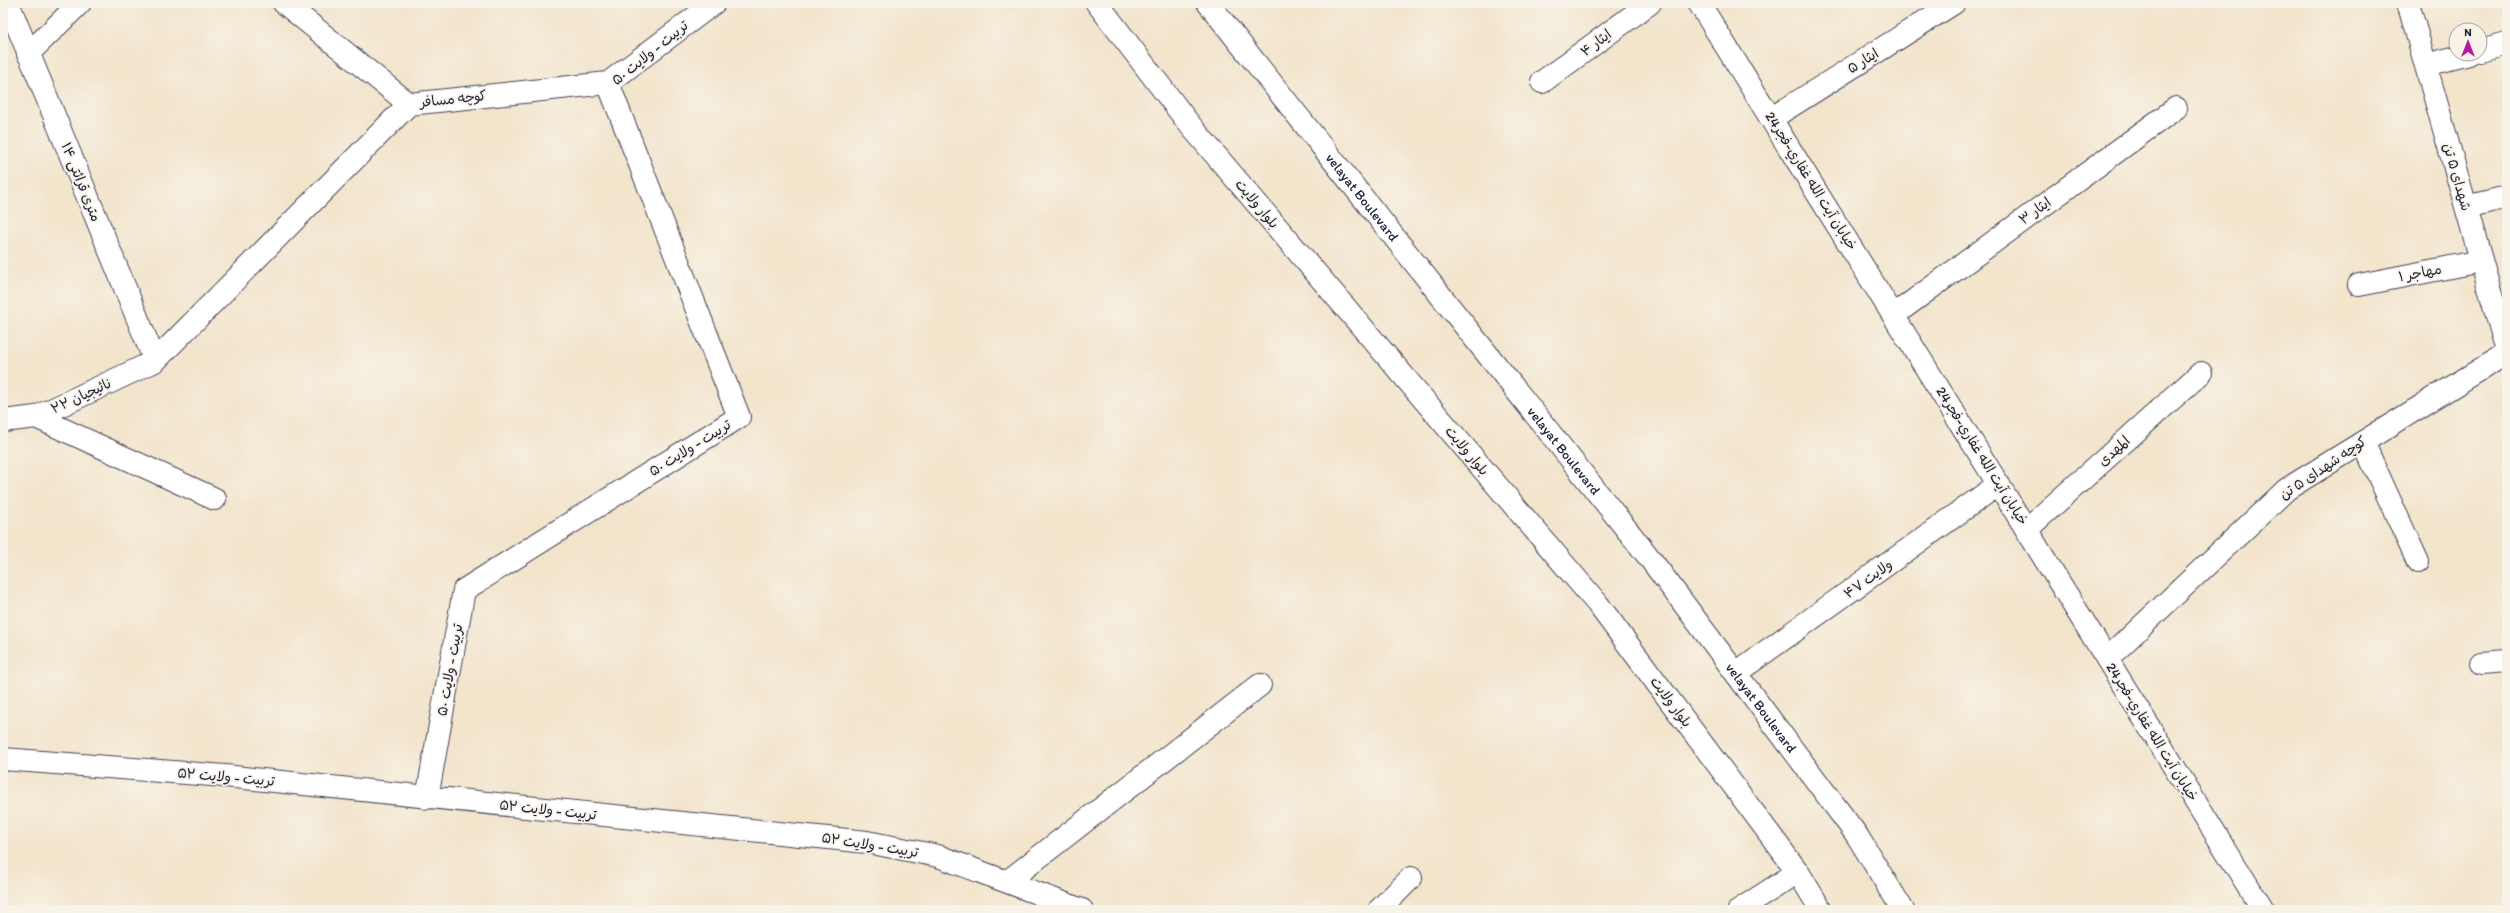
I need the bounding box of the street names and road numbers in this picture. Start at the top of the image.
street label: تربیت - ولایت ۵۰ [608,16,692,89]
street label: ایثار ۴ [1577,26,1615,60]
street label: ایثار ۵ [1844,45,1882,77]
street label: کوچه مسافر [418,87,487,112]
street label: خيابان آيت الله غفاري-فجر24 [1760,109,1861,254]
street label: ۱۴ متری قرائتی [57,140,105,224]
street label: شهدای ۵ تن [2439,141,2475,213]
street label: velayat Boulevard [1322,150,1403,245]
street label: بلوار ولایت [1232,176,1282,232]
street label: ایثار ۳ [2016,194,2054,228]
street label: مهاجر ۱ [2397,261,2443,285]
street label: نائیجیان ۲۲ [48,375,114,417]
street label: خيابان آيت الله غفاري-فجر24 [1931,384,2032,529]
street label: velayat Boulevard [1524,403,1605,499]
street label: تربیت - ولایت ۵۰ [646,416,735,480]
street label: بلوار ولایت [1442,423,1492,479]
street label: المهدی [2095,432,2133,470]
street label: کوچه شهدای ۵ تن [2276,433,2370,504]
street label: ولایت ۴۷ [1840,556,1896,602]
street label: تربیت - ولایت ۵۰ [434,622,467,717]
street label: velayat Boulevard [1722,659,1801,756]
street label: خيابان آيت الله غفاري-فجر24 [2101,660,2202,805]
street label: بلوار ولایت [1646,673,1696,731]
street label: تربیت - ولایت ۵۲ [177,764,276,790]
street label: تربیت - ولایت ۵۲ [499,796,598,824]
street label: تربیت - ولایت ۵۲ [820,829,920,861]

